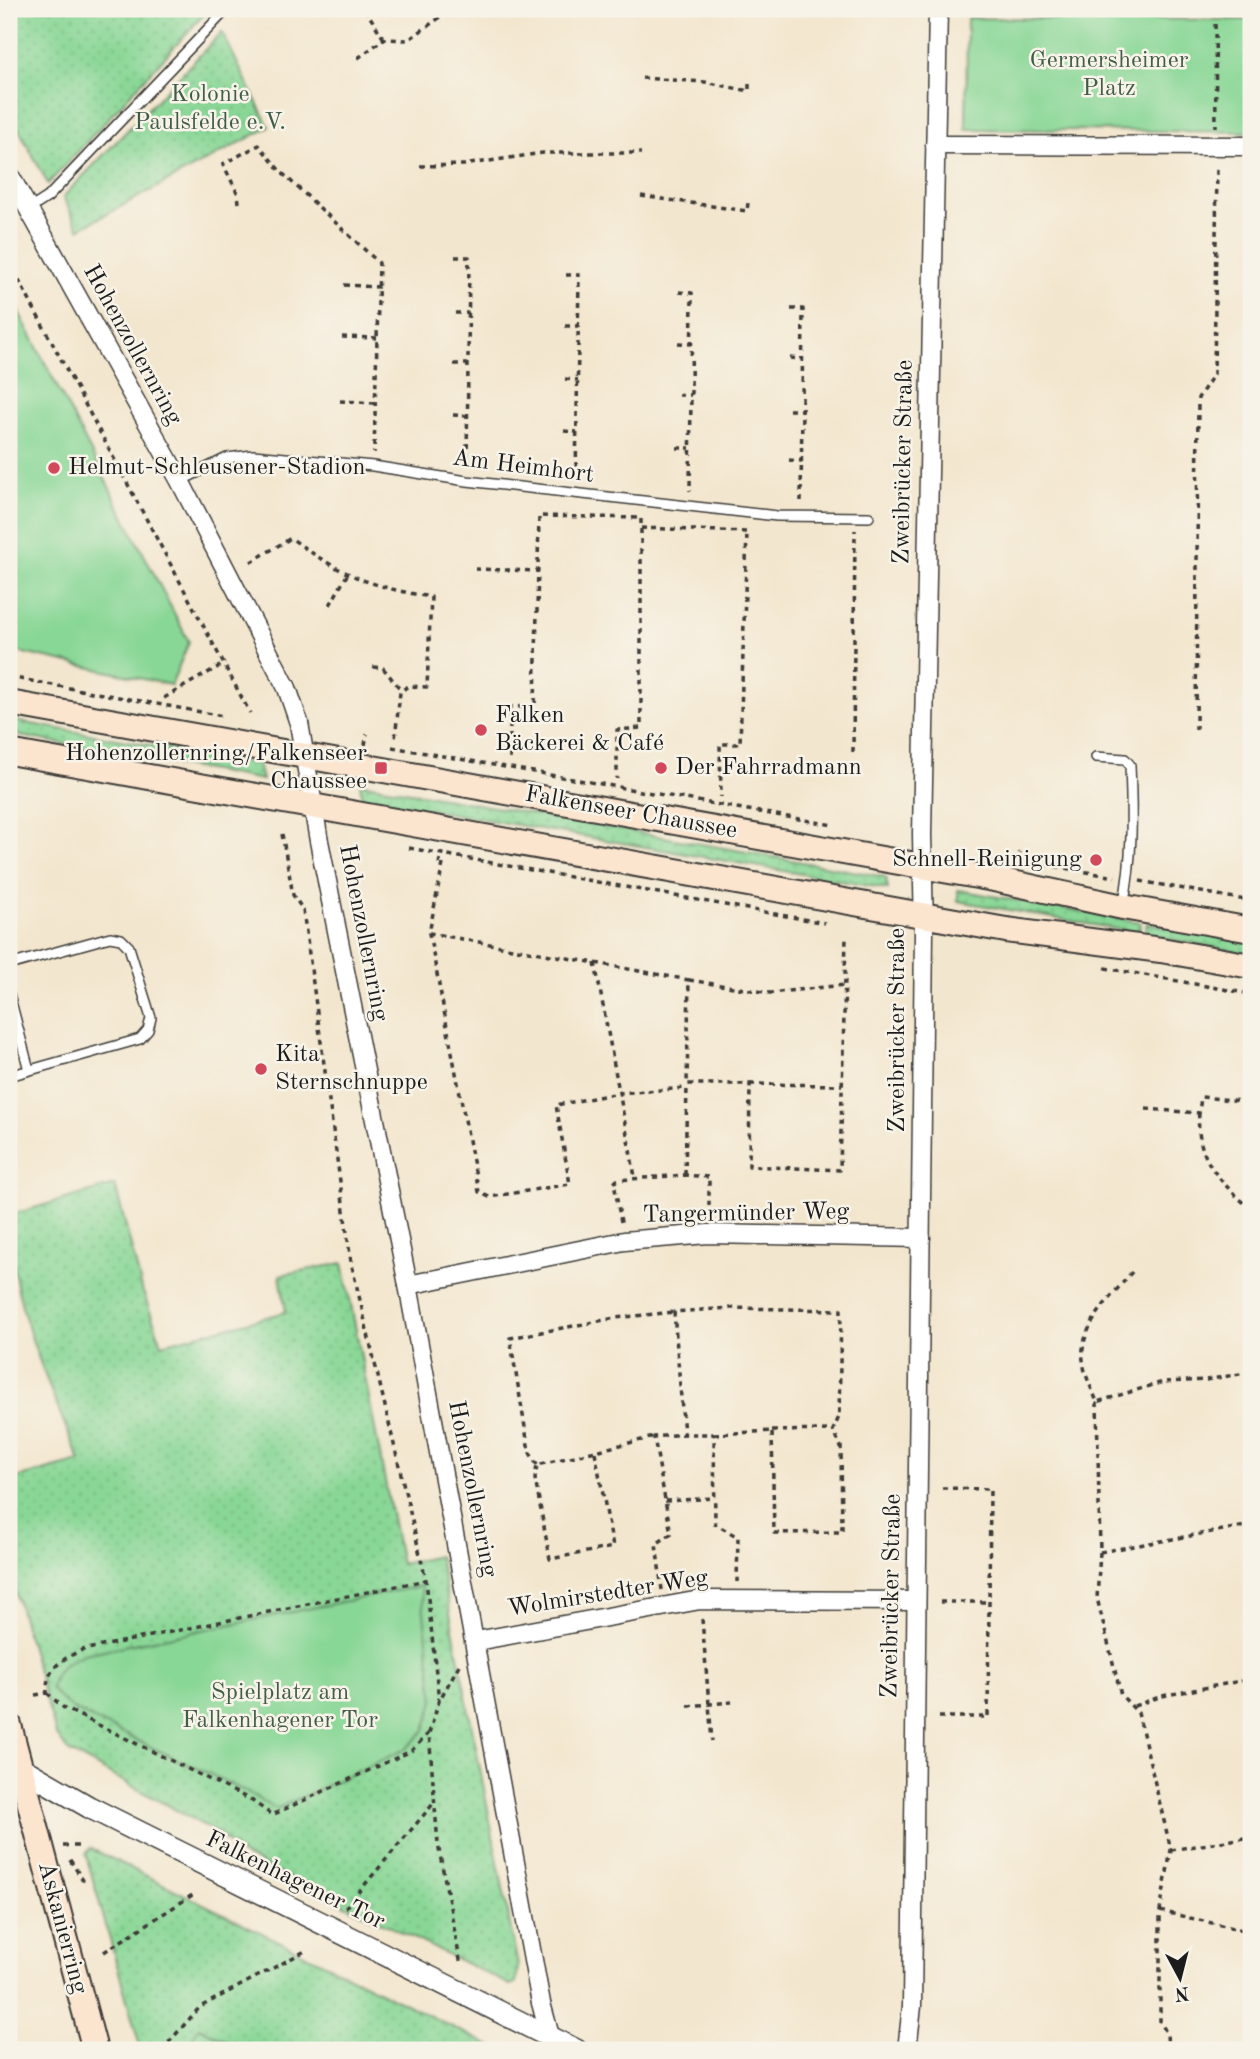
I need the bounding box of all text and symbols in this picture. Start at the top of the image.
park label: Germersheimer Platz [1029,49,1189,101]
park label: Kolonie Paulsfelde e.V. [134,83,286,135]
street label: Hohenzollernring [78,261,186,429]
street label: Zweibrücker Straße [890,359,918,565]
street label: Am Heimhort [451,446,595,488]
place label: Helmut-Schleusener-Stadion [68,456,366,480]
marker: Helmut-Schleusener-Stadion [46,460,62,476]
place label: Falken Bäckerei & Café [495,704,664,756]
marker: Falken Bäckerei & Café [473,722,489,738]
place label: Hohenzollernring/Falkenseer Chaussee [65,742,367,794]
place label: Der Fahrradmann [675,756,862,780]
marker: Hohenzollernring/Falkenseer Chaussee [373,760,389,776]
marker: Der Fahrradmann [653,760,669,776]
street label: Falkenseer Chaussee [523,782,739,844]
street label: Hohenzollernring [334,843,392,1023]
place label: Schnell-Reinigung [892,848,1082,872]
marker: Schnell-Reinigung [1088,852,1104,868]
street label: Zweibrücker Straße [886,928,910,1132]
place label: Kita Sternschnuppe [275,1043,428,1095]
marker: Kita Sternschnuppe [253,1061,269,1077]
street label: Tangermünder Weg [642,1200,850,1228]
street label: Hohenzollernring [443,1399,501,1579]
street label: Zweibrücker Straße [878,1493,906,1699]
street label: Wolmirstedter Weg [506,1566,710,1622]
park label: Spielplatz am Falkenhagener Tor [182,1681,378,1733]
street label: Falkenhagener Tor [202,1827,389,1935]
street label: Askanierring [33,1859,91,1997]
north arrow [1144,1944,1214,2014]
text: N [1173,1982,1190,2003]

